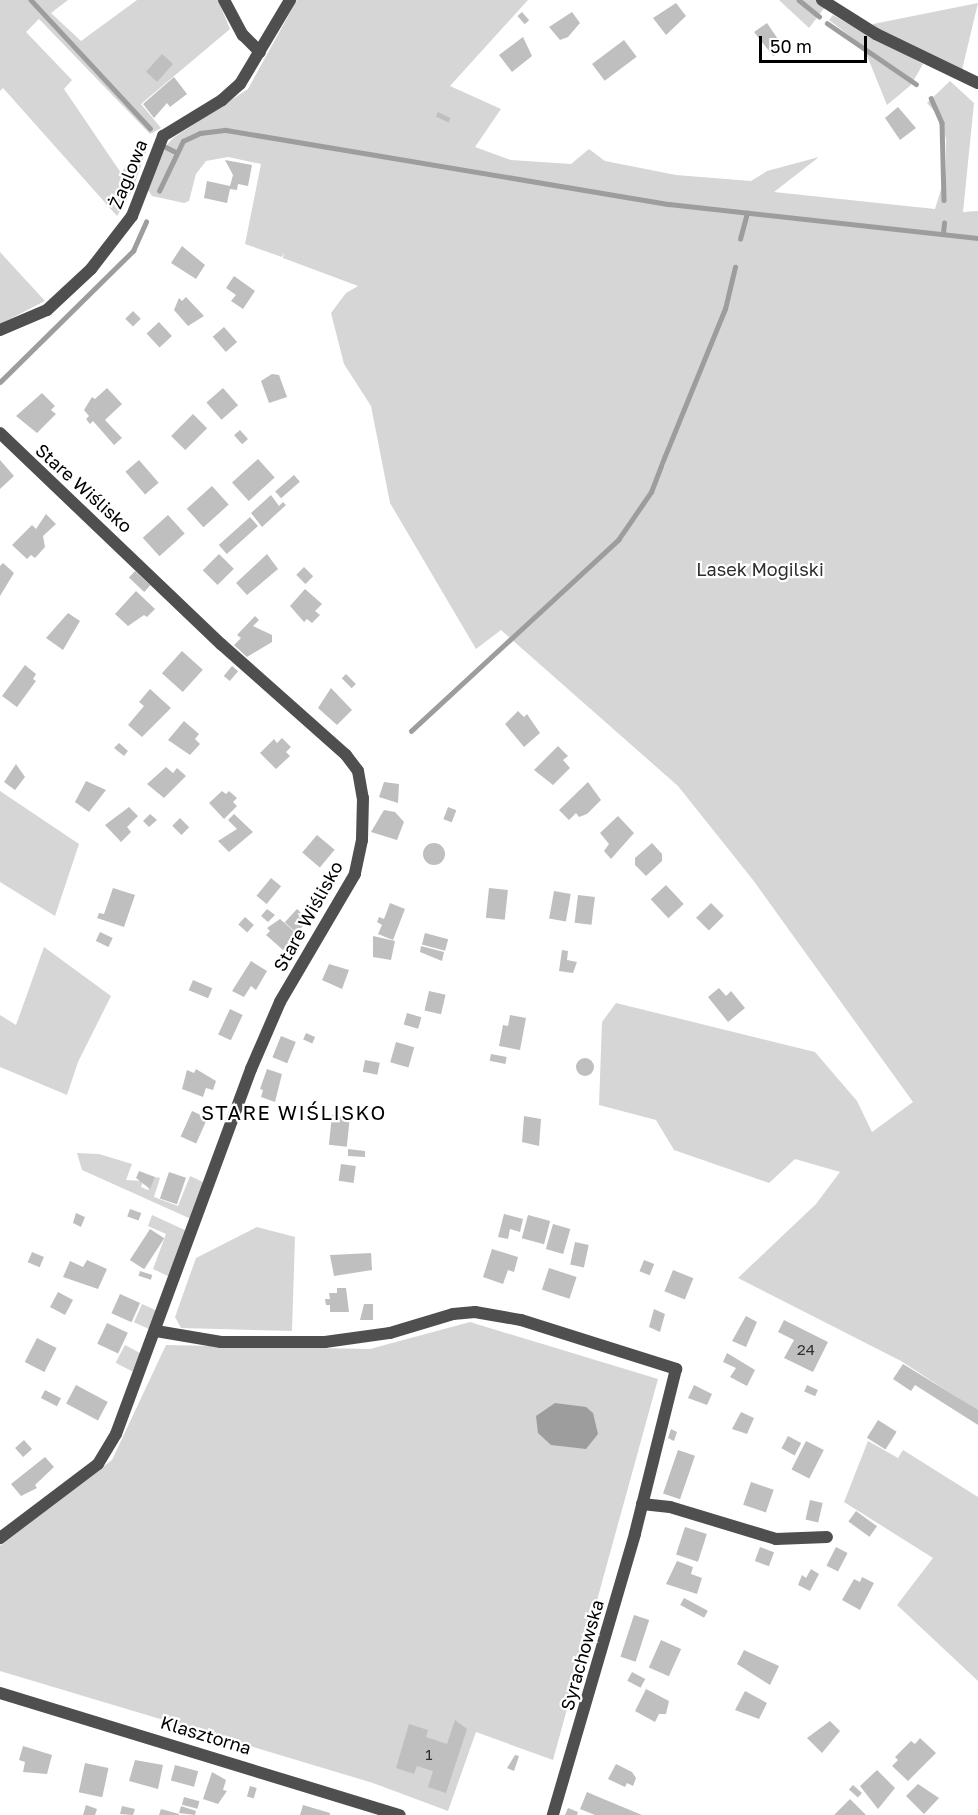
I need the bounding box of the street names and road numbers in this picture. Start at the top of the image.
street label: Żaglowa [104,136,152,212]
street label: Stare Wiślisko [31,439,137,537]
street label: Stare Wiślisko [269,857,347,975]
street label: Syrachowska [556,1597,608,1713]
street label: Klasztorna [158,1711,254,1759]

